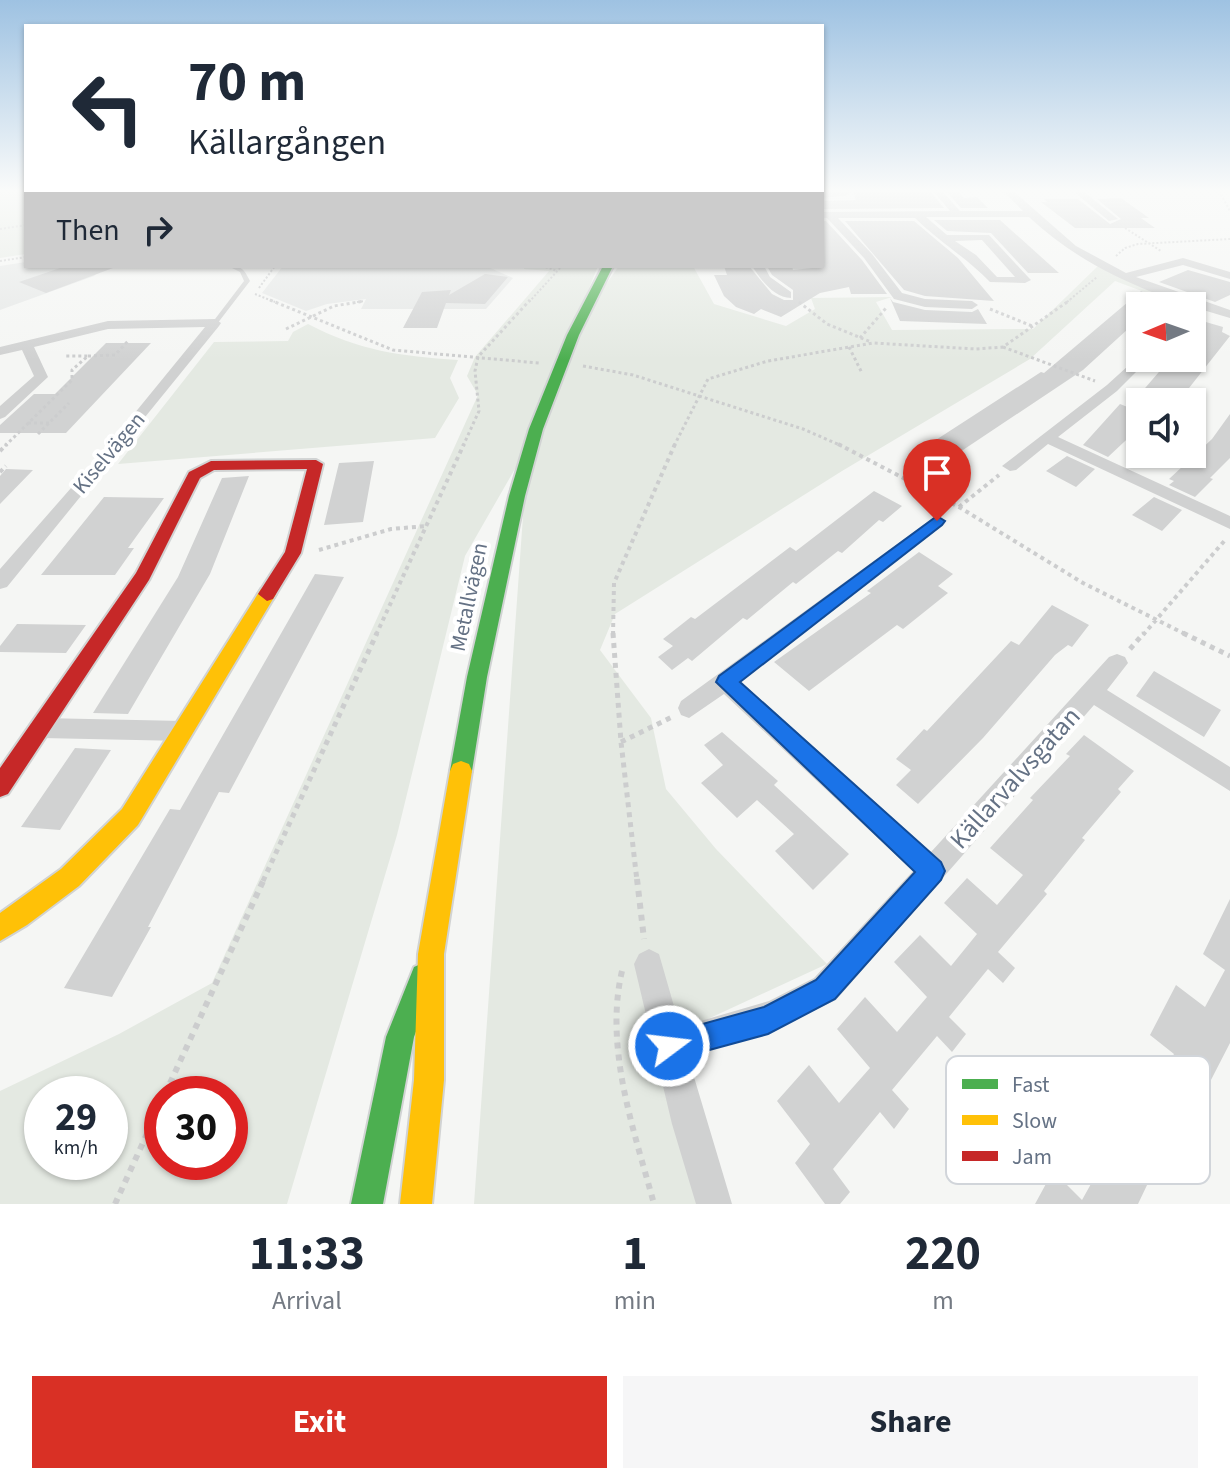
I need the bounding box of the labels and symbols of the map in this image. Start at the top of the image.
north arrow [1126,292,1206,372]
street label: Kiselvägen [65,405,153,501]
pin [903,439,971,521]
street label: Metallvägen [442,540,496,654]
street label: Källarvalvsgatan [941,699,1089,857]
position arrow [627,1004,711,1088]
legend [946,1056,1210,1184]
text: Fast [1012,1069,1050,1101]
speed limit sign: 30 [144,1076,248,1180]
text: Slow [1012,1105,1057,1137]
text: Jam [1012,1141,1052,1173]

